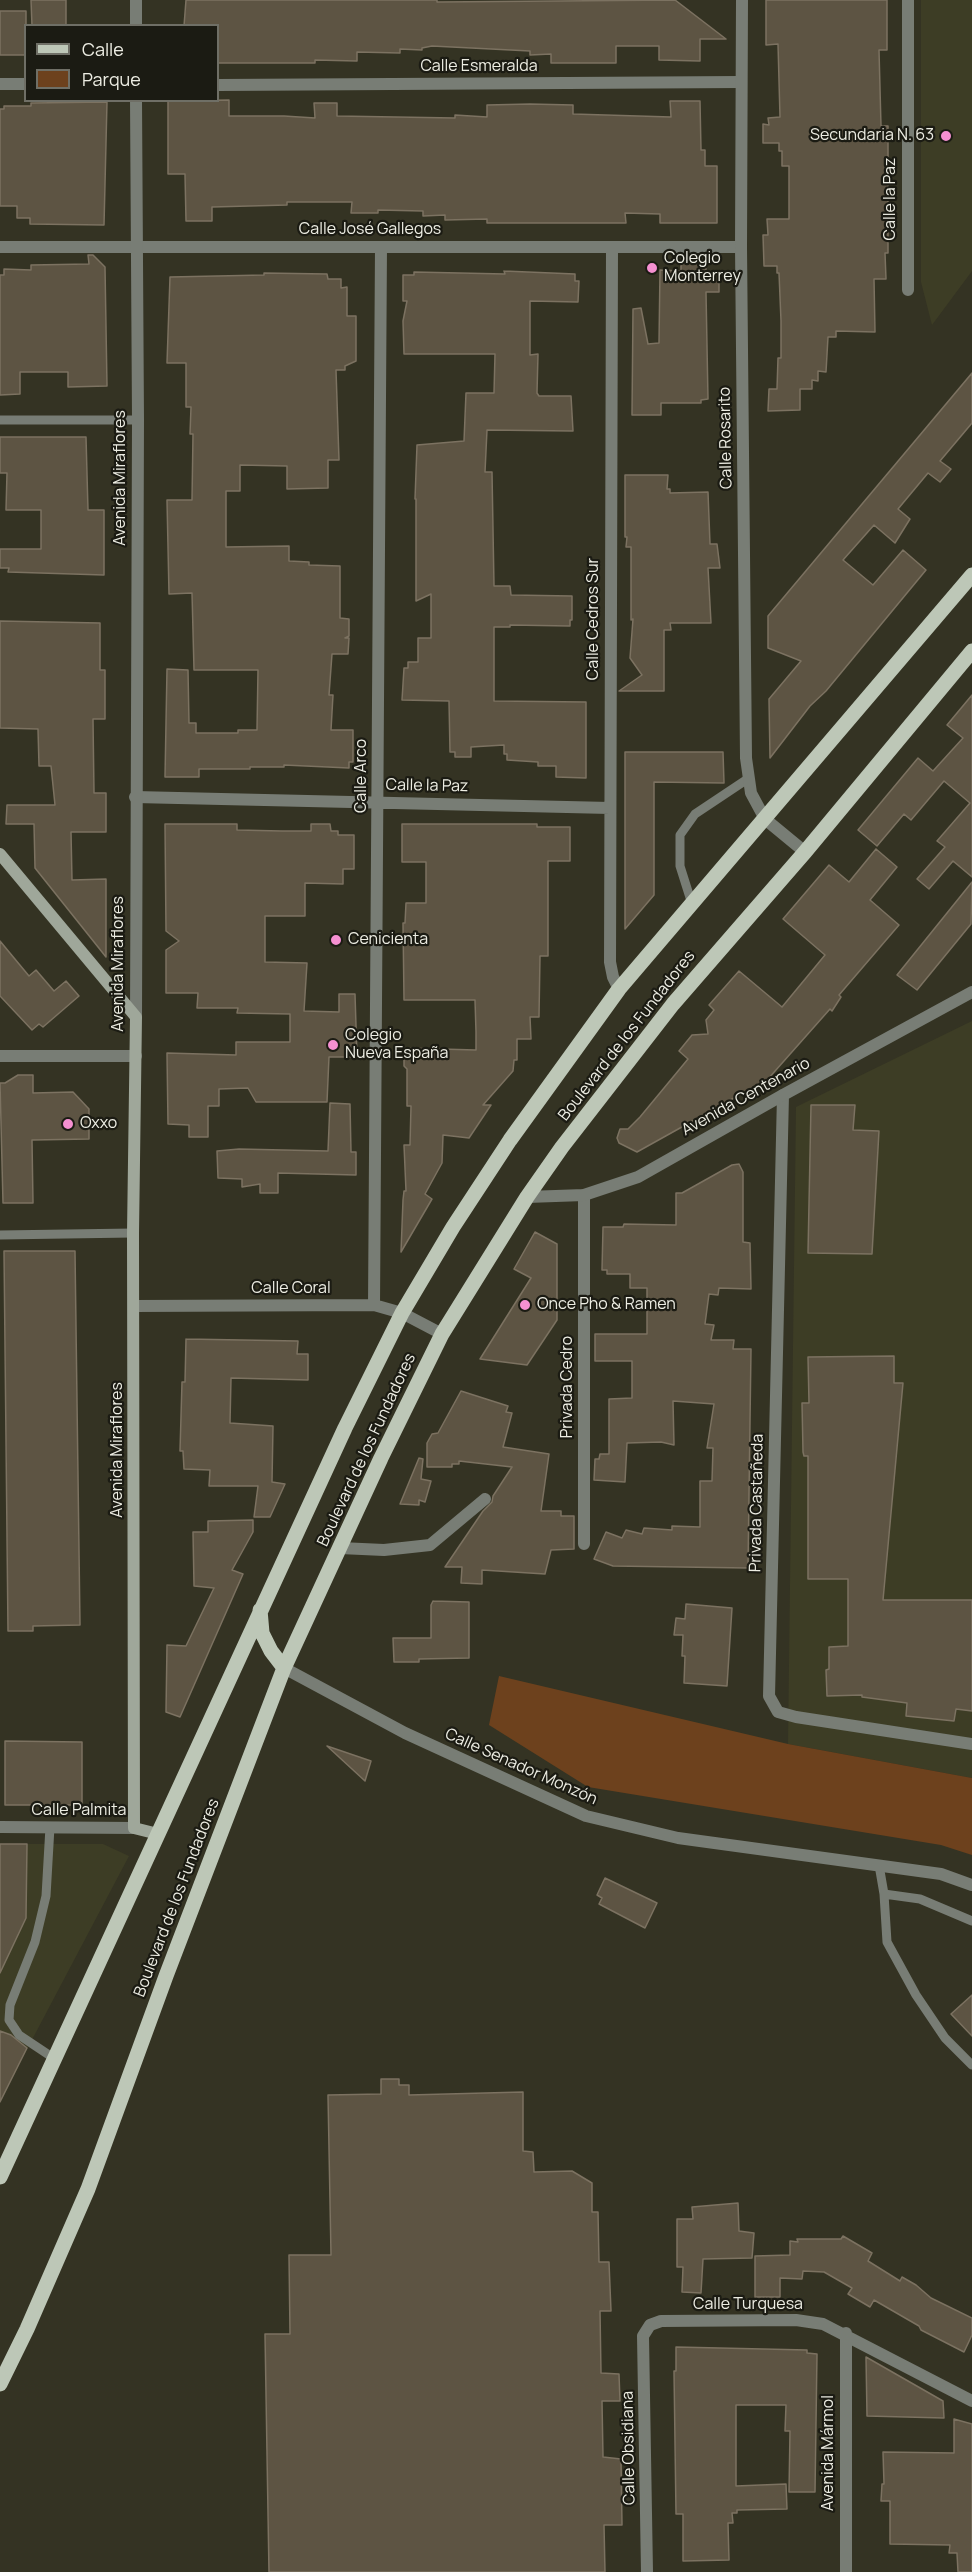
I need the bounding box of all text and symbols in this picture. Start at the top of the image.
legend [24,24,219,102]
text: Calle [82,37,124,61]
street label: Calle Esmeralda [420,57,538,77]
text: Parque [82,67,141,91]
place label: Secundaria N. 63 [810,126,934,146]
marker: Secundaria N. 63 [939,129,953,143]
street label: Calle la Paz [881,158,901,240]
street label: Calle José Gallegos [299,220,441,240]
place label: Colegio Monterrey [664,249,741,287]
marker: Colegio Monterrey [645,261,659,275]
street label: Calle Rosarito [716,387,736,489]
street label: Avenida Miraflores [111,410,131,546]
street label: Calle Cedros Sur [584,558,604,680]
street label: Calle Arco [352,739,372,813]
street label: Calle la Paz [385,776,469,796]
street label: Avenida Miraflores [109,896,129,1032]
place label: Cenicienta [348,930,428,950]
marker: Cenicienta [329,933,343,947]
street label: Boulevard de los Fundadores [555,947,699,1125]
place label: Colegio Nueva España [345,1026,448,1064]
marker: Colegio Nueva España [326,1038,340,1052]
street label: Avenida Centenario [678,1054,814,1140]
place label: Oxxo [80,1114,117,1134]
marker: Oxxo [61,1117,75,1131]
street label: Calle Coral [251,1279,331,1299]
place label: Once Pho & Ramen [537,1295,676,1315]
marker: Once Pho & Ramen [518,1298,532,1312]
street label: Privada Cedro [558,1336,578,1438]
street label: Boulevard de los Fundadores [314,1350,420,1550]
street label: Avenida Miraflores [108,1382,128,1518]
street label: Privada Castañeda [746,1434,768,1572]
street label: Calle Senador Monzón [442,1725,600,1809]
street label: Boulevard de los Fundadores [130,1796,224,2000]
street label: Calle Palmita [32,1801,126,1821]
street label: Calle Turquesa [693,2295,803,2315]
street label: Calle Obsidiana [618,2391,640,2505]
street label: Avenida Mármol [819,2395,839,2511]

